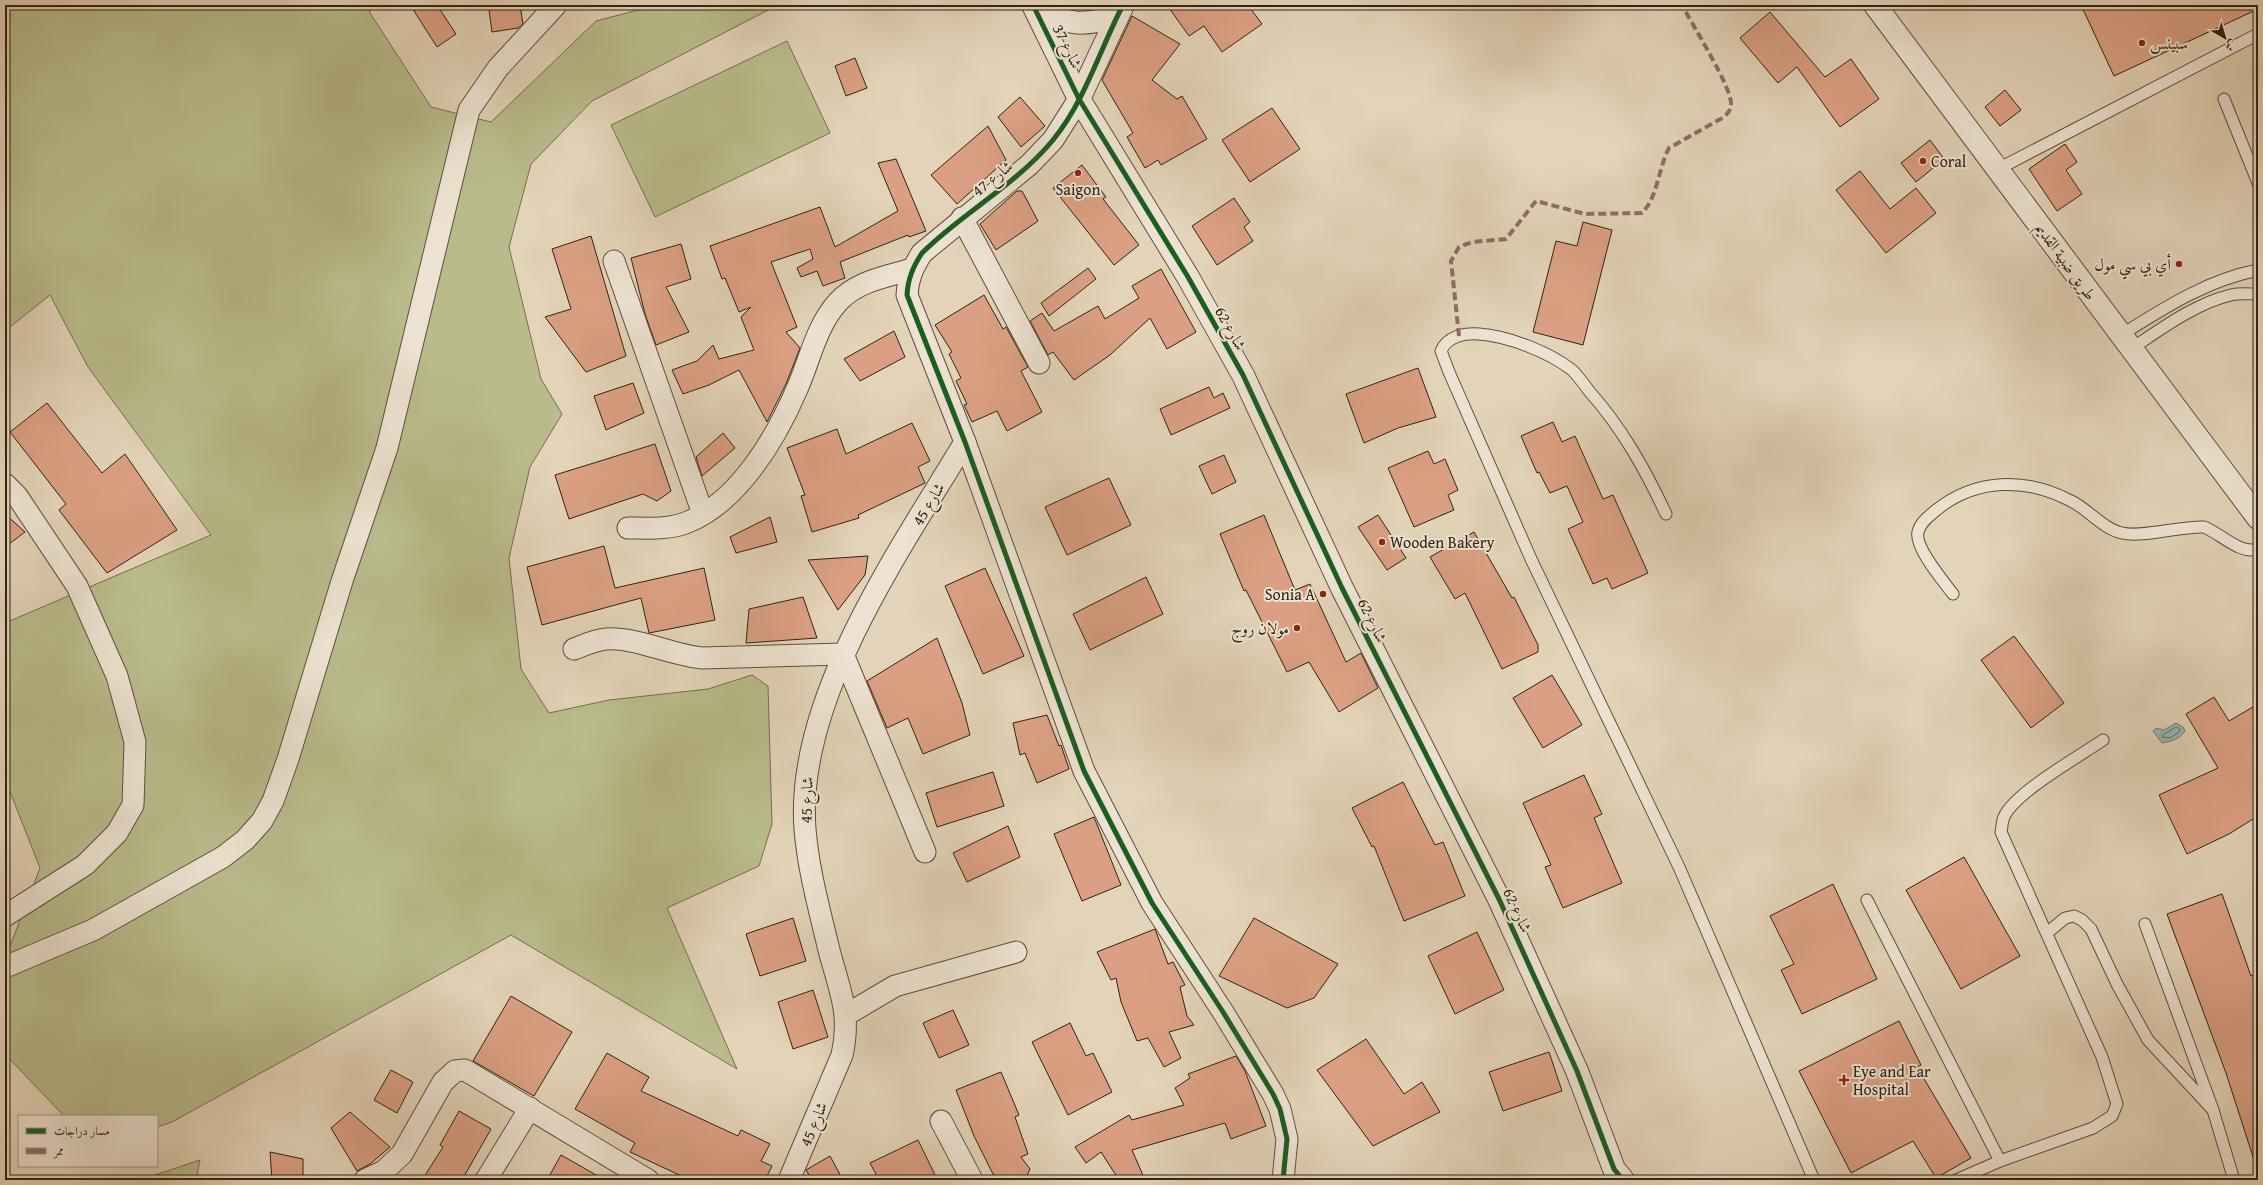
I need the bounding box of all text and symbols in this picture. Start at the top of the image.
north arrow [2205,18,2245,58]
street label: شارع 37 [1045,20,1089,73]
place label: سبينس [2150,31,2188,55]
text: ش [2222,36,2240,56]
marker: سبينس [2137,38,2147,48]
place label: Coral [1931,149,1967,173]
street label: شارع 47 [966,154,1019,204]
marker: Coral [1918,156,1928,166]
marker: Saigon [1073,168,1083,178]
place label: Saigon [1056,177,1101,201]
street label: طريق ضبية القديم [2027,217,2102,307]
place label: أي بي سي مول [2094,252,2171,280]
marker: أي بي سي مول [2174,259,2184,269]
street label: شارع 62 [1207,302,1253,355]
street label: شارع 45 [906,478,952,531]
place label: Wooden Bakery [1390,530,1494,554]
marker: Wooden Bakery [1377,537,1387,547]
place label: Sonia A [1265,582,1315,606]
marker: Sonia A [1318,589,1328,599]
street label: شارع 62 [1350,594,1394,647]
place label: مولان روج [1231,616,1289,643]
marker: مولان روج [1292,623,1302,633]
street label: شارع 45 [793,776,821,824]
street label: شارع 62 [1495,884,1539,937]
place label: Eye and Ear Hospital [1853,1059,1931,1101]
marker: Eye and Ear Hospital [1838,1074,1850,1086]
street label: شارع 45 [793,1098,835,1151]
legend [18,1115,158,1167]
text: مسار دراجات [54,1122,110,1139]
text: ممر [52,1142,64,1159]

